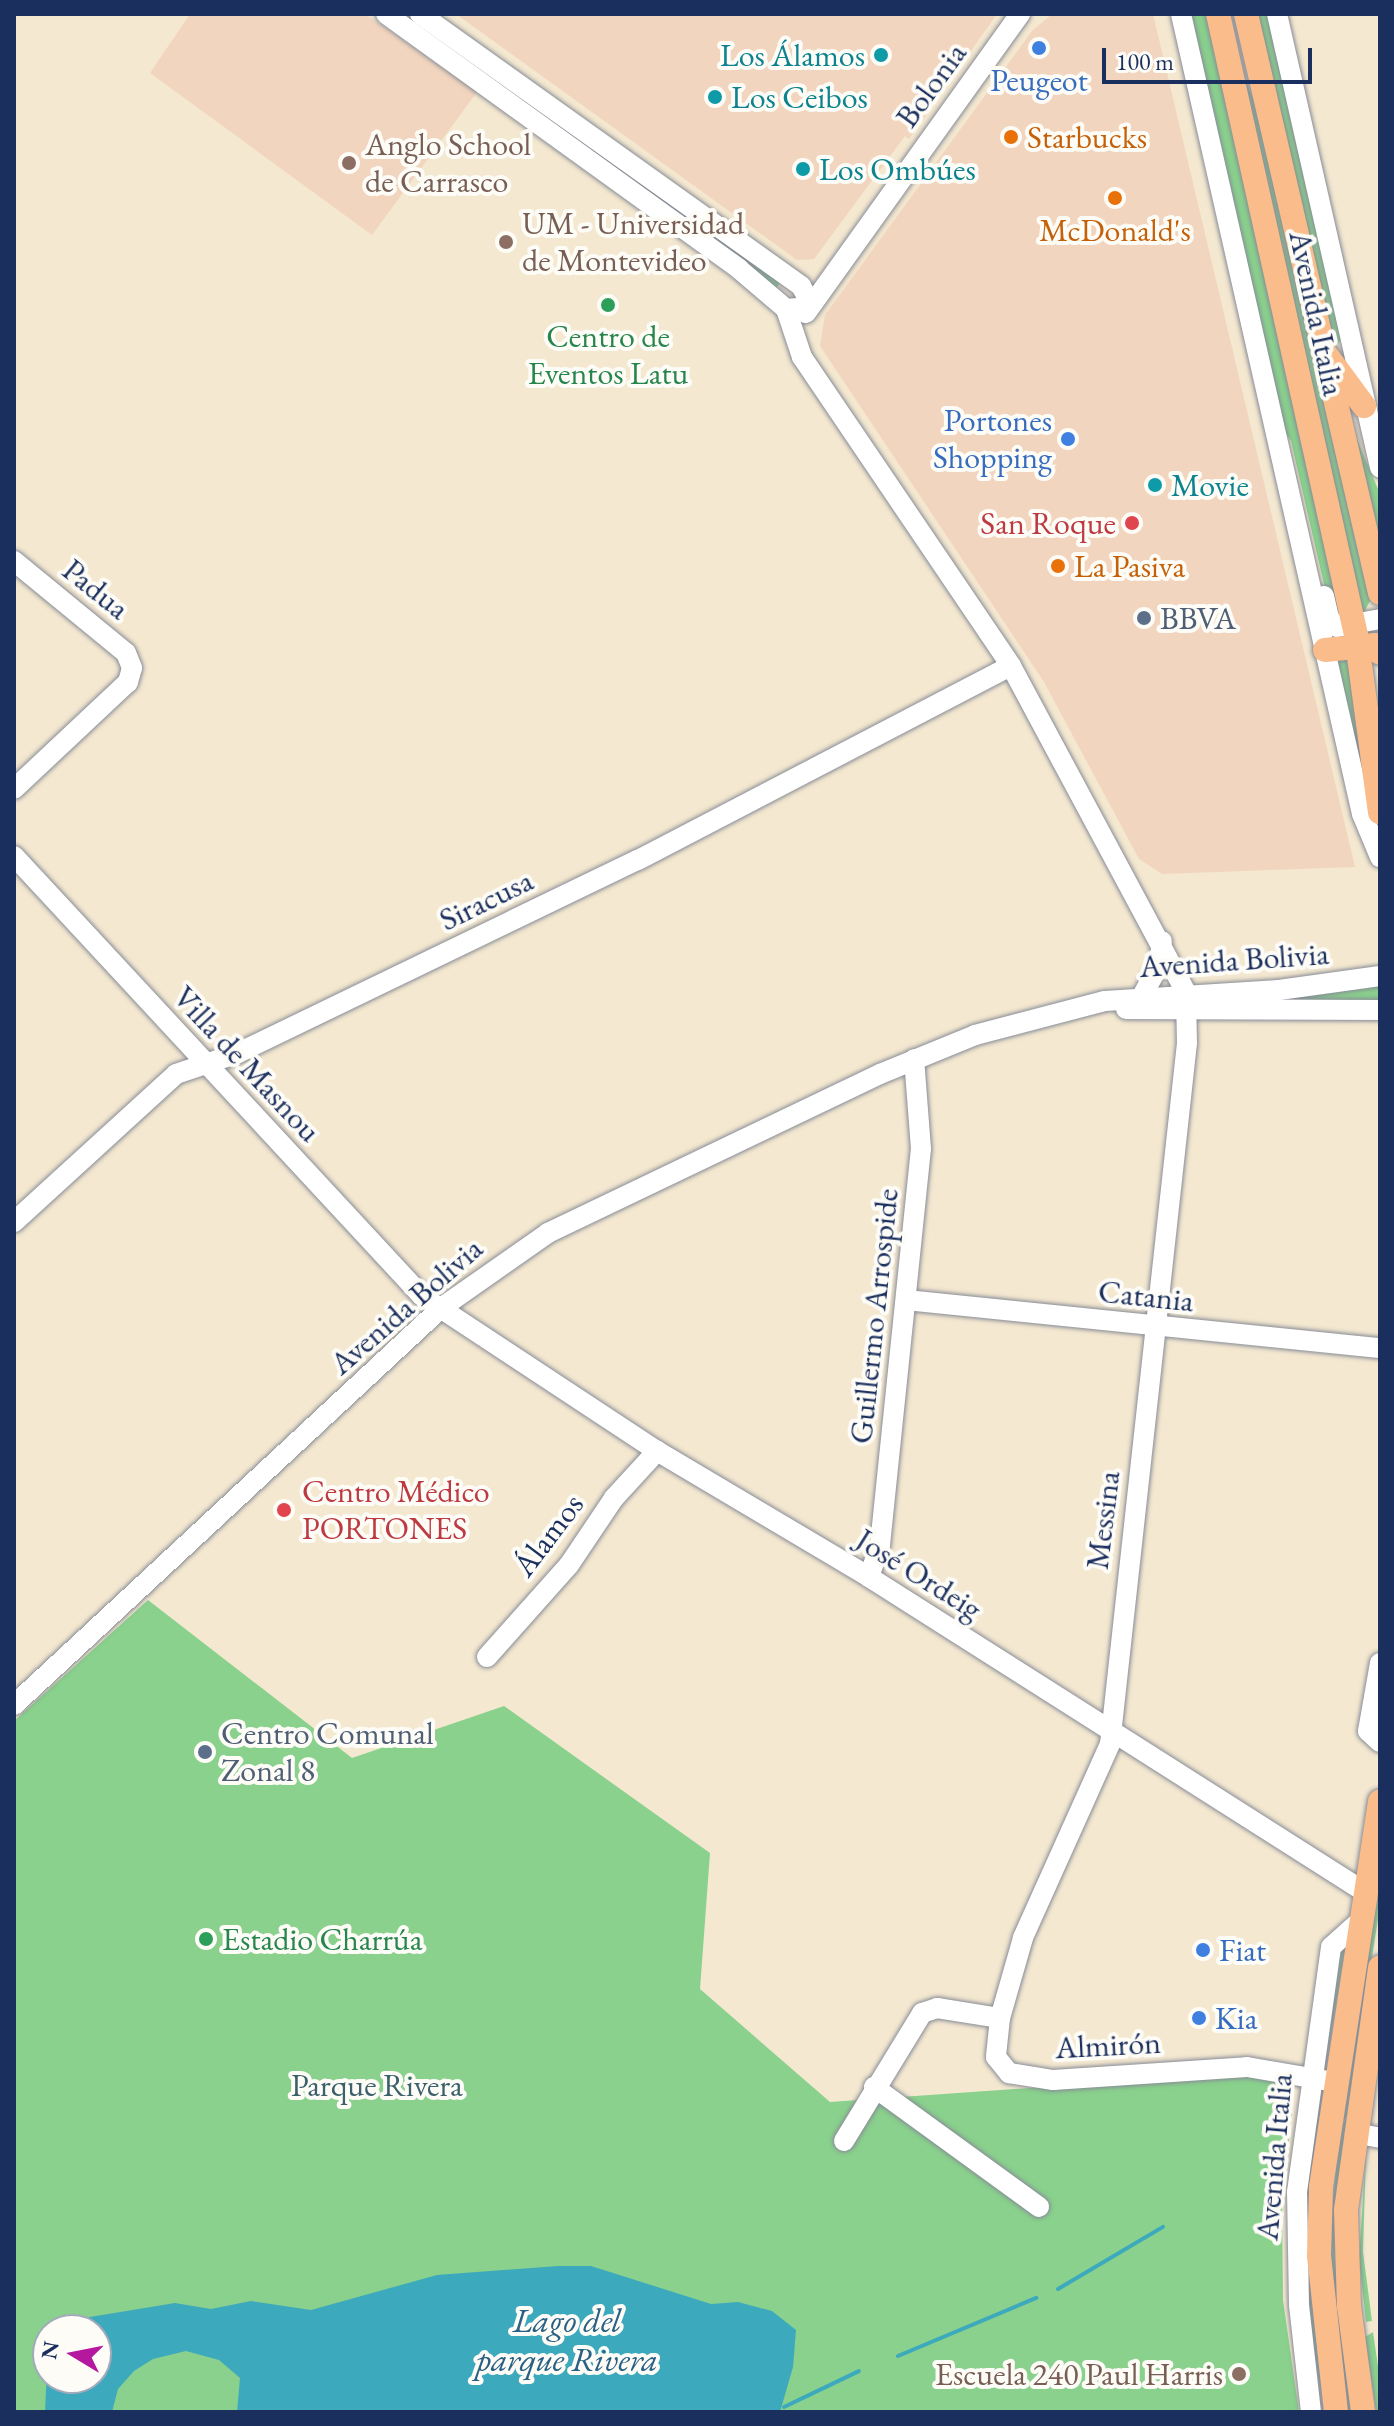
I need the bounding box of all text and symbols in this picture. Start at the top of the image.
scale bar [1106,32,1316,82]
street label: Bolonia [887,35,975,135]
place label: Los Álamos [720,36,865,74]
marker: Peugeot [1030,39,1048,57]
marker: Los Álamos [872,46,890,64]
text: 100 m [1116,46,1174,77]
place label: Peugeot [990,61,1088,99]
place label: Los Ceibos [731,78,868,116]
marker: Los Ceibos [706,88,724,106]
place label: Starbucks [1027,118,1147,156]
place label: Anglo School de Carrasco [365,126,531,201]
marker: Starbucks [1002,128,1020,146]
place label: Los Ombúes [819,150,976,188]
marker: Anglo School de Carrasco [340,154,358,172]
marker: Los Ombúes [794,160,812,178]
marker: McDonald's [1106,189,1124,207]
place label: UM - Universidad de Montevideo [522,205,744,280]
place label: McDonald's [1039,211,1191,249]
street label: Avenida Italia [1281,227,1353,399]
marker: UM - Universidad de Montevideo [497,233,515,251]
marker: Centro de Eventos Latu [599,296,617,314]
place label: Centro de Eventos Latu [528,318,688,393]
place label: Portones Shopping [933,402,1052,477]
marker: Portones Shopping [1059,430,1077,448]
place label: Movie [1171,466,1249,504]
marker: Movie [1146,476,1164,494]
place label: San Roque [980,504,1116,542]
marker: San Roque [1123,514,1141,532]
place label: La Pasiva [1074,547,1185,585]
street label: Padua [55,551,137,627]
marker: La Pasiva [1049,557,1067,575]
place label: BBVA [1160,599,1236,637]
marker: BBVA [1135,609,1153,627]
street label: Siracusa [433,861,539,939]
street label: Avenida Bolivia [1138,934,1330,986]
street label: Villa de Masnou [165,978,329,1150]
street label: Guillermo Arrospide [841,1186,907,1446]
street label: Avenida Bolivia [322,1229,490,1383]
street label: Catania [1096,1272,1196,1320]
street label: Messina [1078,1469,1128,1571]
place label: Centro Médico PORTONES [302,1473,490,1548]
street label: Álamos [504,1486,592,1584]
marker: Centro Médico PORTONES [273,1499,295,1521]
street label: José Ordeig [849,1520,989,1628]
place label: Centro Comunal Zonal 8 [221,1715,434,1790]
marker: Centro Comunal Zonal 8 [196,1743,214,1761]
place label: Estadio Charrúa [222,1920,422,1958]
marker: Estadio Charrúa [197,1930,215,1948]
place label: Fiat [1219,1931,1266,1969]
marker: Fiat [1194,1941,1212,1959]
place label: Kia [1215,1999,1257,2037]
marker: Kia [1190,2009,1208,2027]
street label: Almirón [1054,2023,1162,2067]
park label: Parque Rivera [291,2066,463,2104]
street label: Avenida Italia [1248,2072,1300,2242]
water label: Lago del parque Rivera [476,2300,658,2380]
north arrow [32,2314,112,2394]
text: N [34,2339,66,2361]
place label: Escuela 240 Paul Harris [935,2355,1223,2393]
marker: Escuela 240 Paul Harris [1230,2365,1248,2383]

